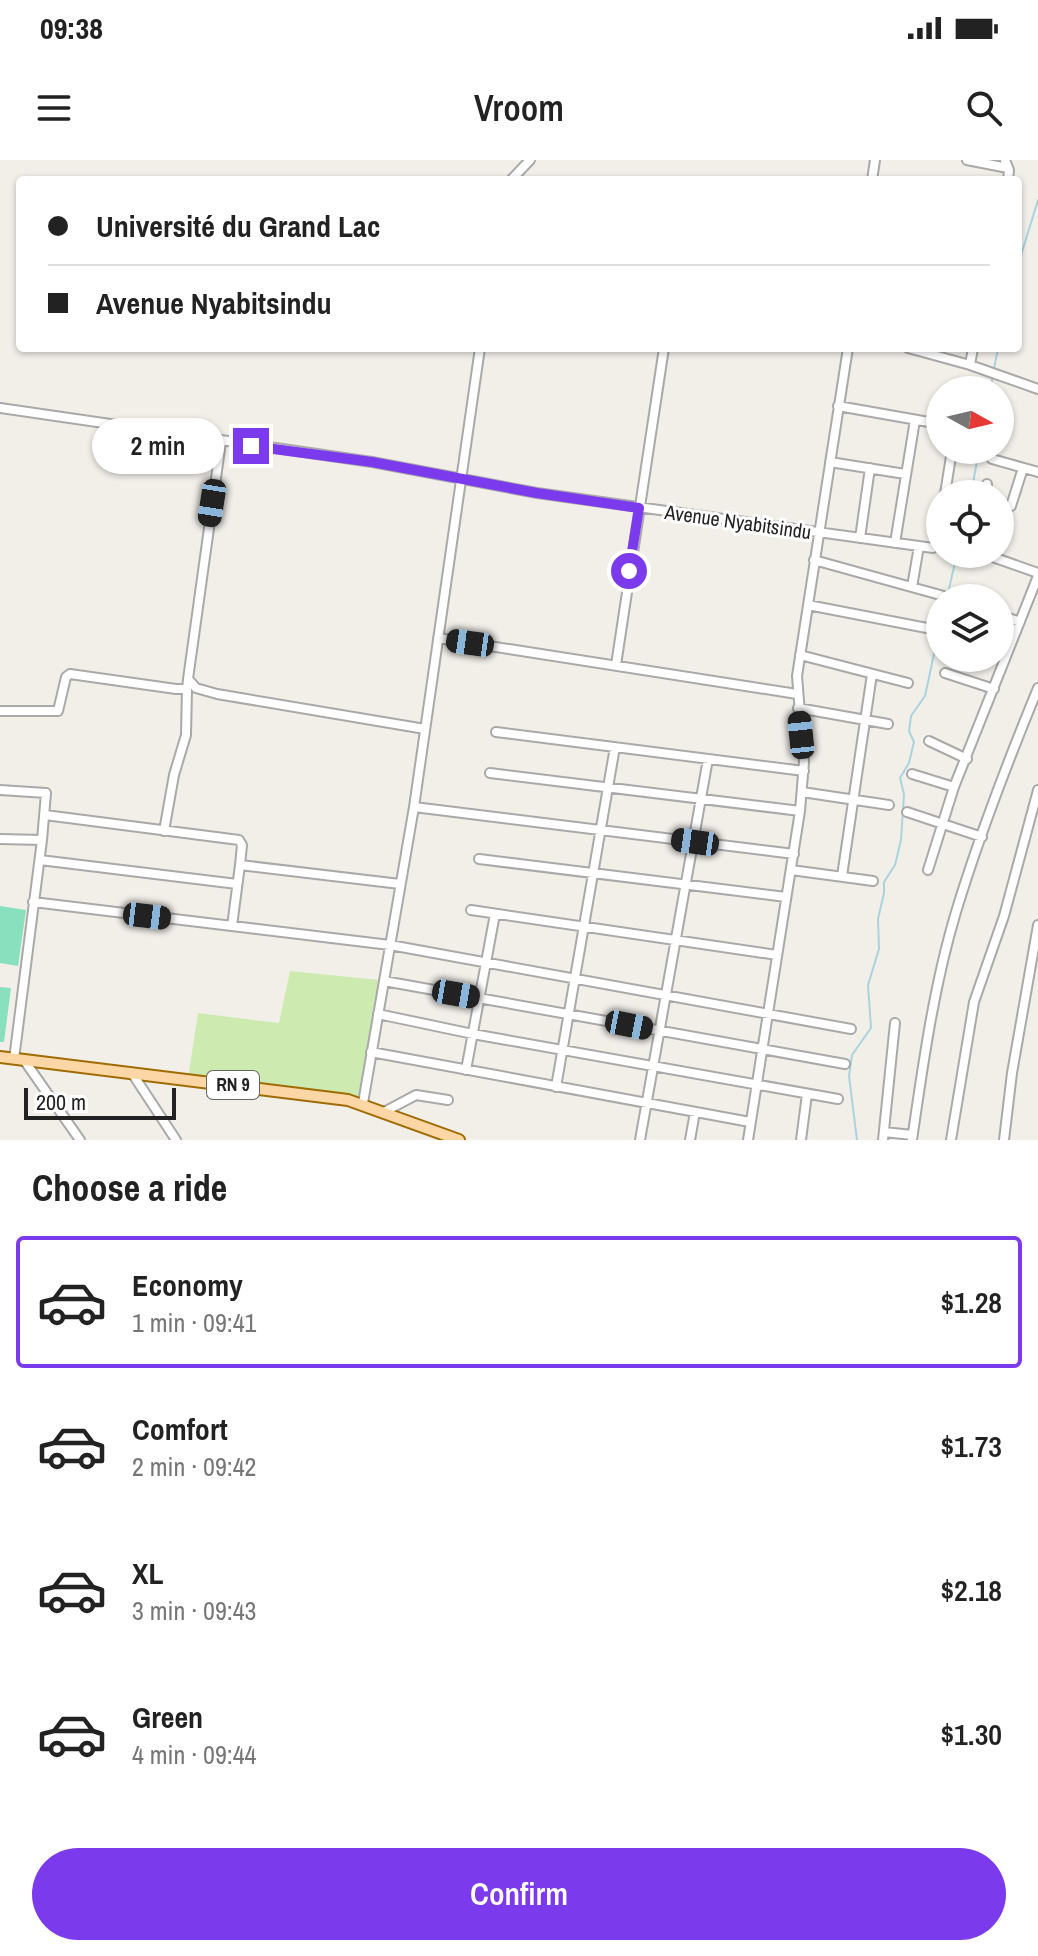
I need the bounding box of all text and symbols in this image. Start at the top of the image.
text: 09:38 [40,8,103,48]
text: Vroom [474,84,564,132]
icon: menu [32,86,76,130]
icon: search [962,86,1006,130]
text: Université du Grand Lac [96,206,380,246]
text: Avenue Nyabitsindu [96,283,332,323]
north arrow [926,376,1014,464]
map controls [926,376,1014,672]
callout: 2 min [91,418,223,474]
text: 2 min [131,428,185,463]
route end [233,428,269,464]
car [196,477,228,529]
button: locate [926,480,1014,568]
street label: Avenue Nyabitsindu [662,498,813,545]
route start [611,553,647,589]
button: layers [926,584,1014,672]
car [445,628,495,658]
car [787,710,815,760]
car [670,827,720,857]
car [122,901,172,931]
car [430,978,482,1010]
car [603,1009,655,1041]
road number: RN 9 [207,1071,259,1099]
scale bar [24,1084,176,1120]
text: 200 m [36,1087,86,1117]
text: Choose a ride [32,1164,227,1212]
text: Economy [132,1265,243,1305]
icon: car [36,1266,108,1338]
text: $1.28 [940,1282,1002,1322]
text: 1 min · 09:41 [132,1305,256,1340]
text: Comfort [132,1409,228,1449]
icon: car [36,1410,108,1482]
text: $1.73 [940,1426,1002,1466]
text: 2 min · 09:42 [132,1449,256,1484]
text: XL [132,1553,163,1593]
icon: car [36,1554,108,1626]
text: $2.18 [940,1570,1002,1610]
text: 3 min · 09:43 [132,1593,256,1628]
text: Green [132,1697,203,1737]
icon: car [36,1698,108,1770]
text: $1.30 [940,1714,1002,1754]
text: 4 min · 09:44 [132,1737,256,1772]
button: Confirm [32,1848,1006,1940]

